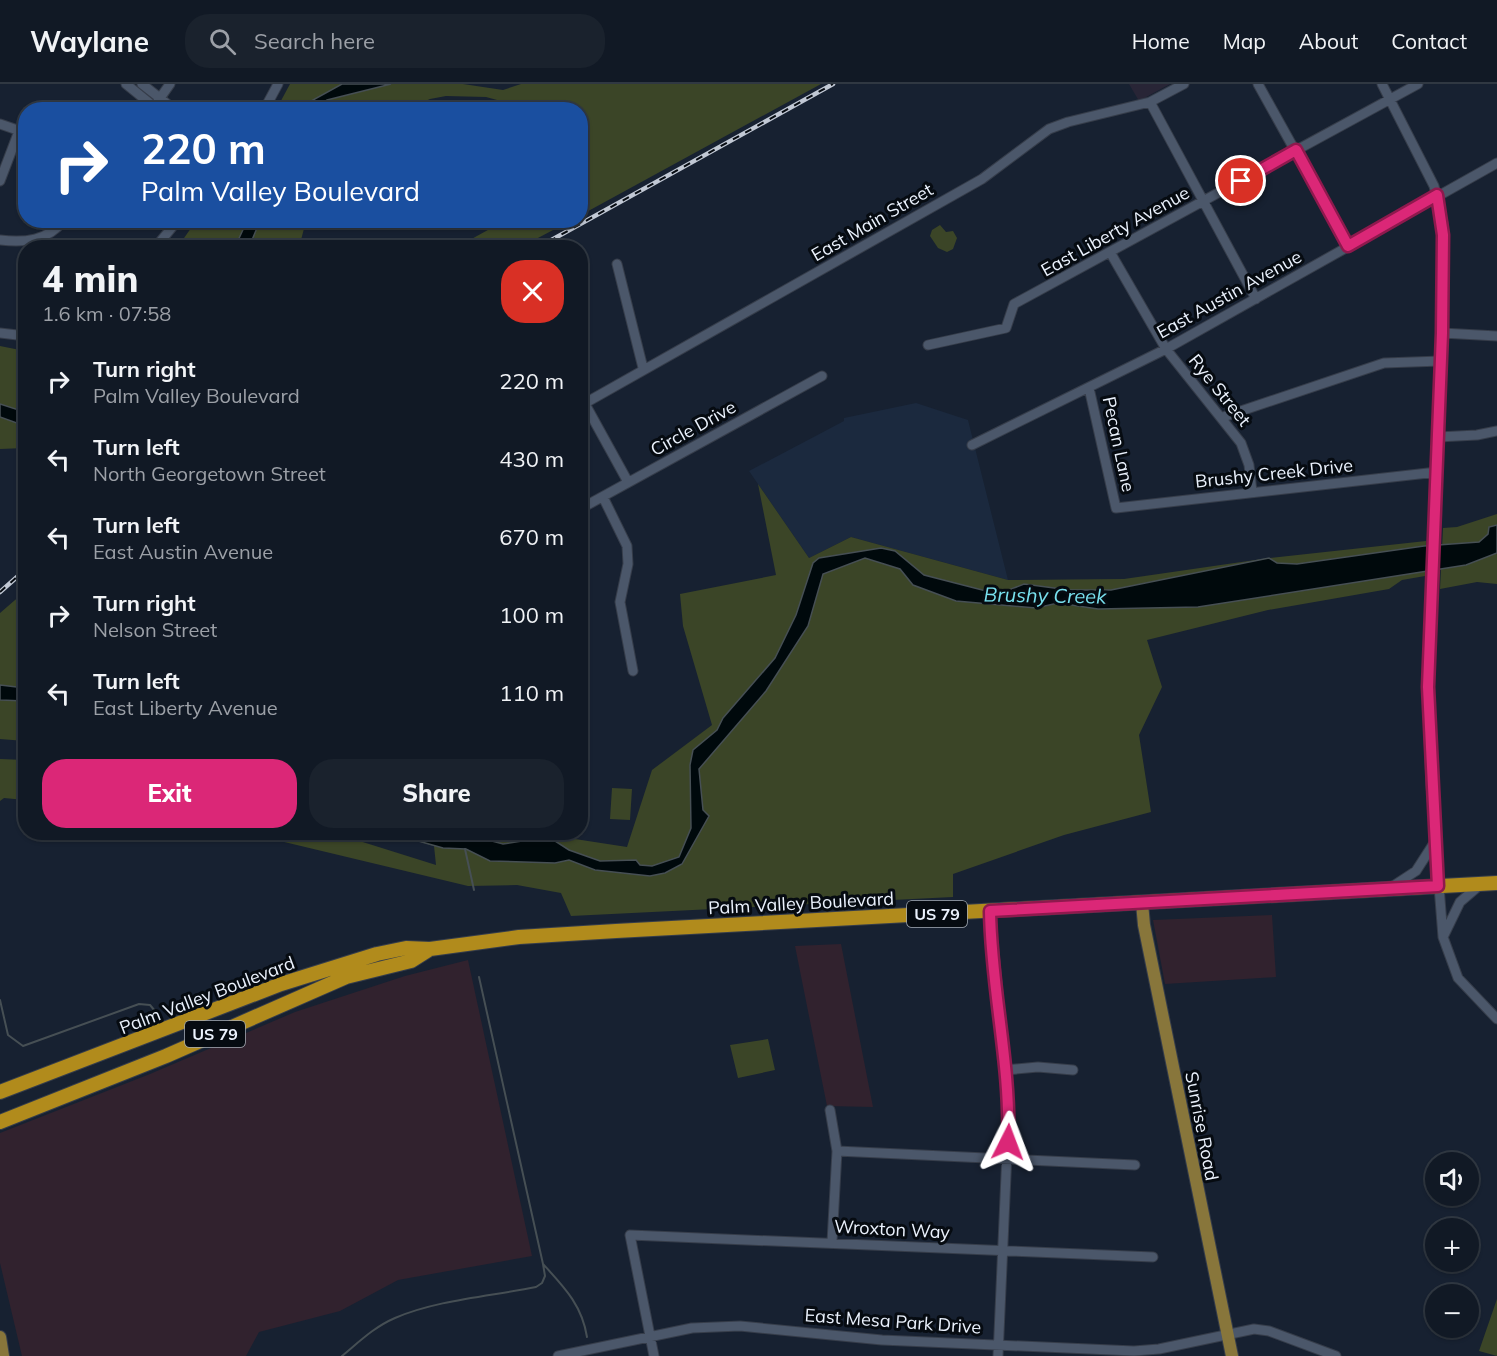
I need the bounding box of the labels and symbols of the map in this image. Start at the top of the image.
pin [1215,155,1266,206]
street label: East Main Street [807,178,937,266]
street label: East Liberty Avenue [1037,181,1193,281]
street label: East Austin Avenue [1153,245,1305,343]
street label: Rye Street [1184,349,1256,431]
street label: Pecan Lane [1098,394,1140,494]
street label: Circle Drive [646,395,740,461]
street label: Brushy Creek Drive [1194,453,1354,493]
water label: Brushy Creek [983,581,1107,609]
street label: Palm Valley Boulevard [708,887,894,919]
road number: US 79 [907,901,967,927]
street label: Palm Valley Boulevard [116,951,298,1039]
road number: US 79 [185,1021,245,1047]
street label: Sunrise Road [1180,1070,1224,1182]
position arrow [976,1110,1040,1174]
street label: Wroxton Way [833,1214,951,1244]
street label: East Mesa Park Drive [804,1303,982,1339]

